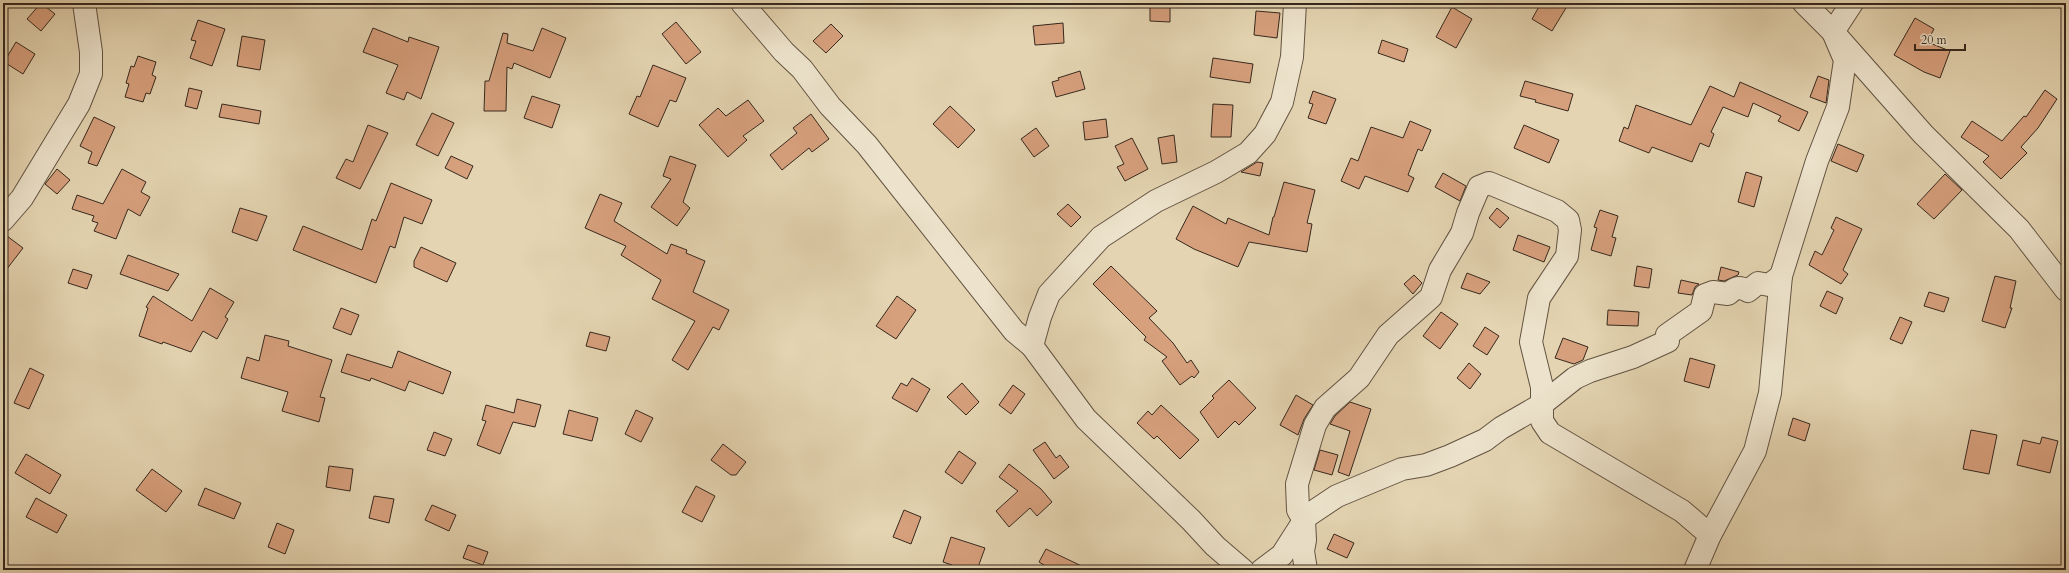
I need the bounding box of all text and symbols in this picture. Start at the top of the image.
scale bar [1915,26,1965,52]
text: 20 m [1921,32,1948,48]

